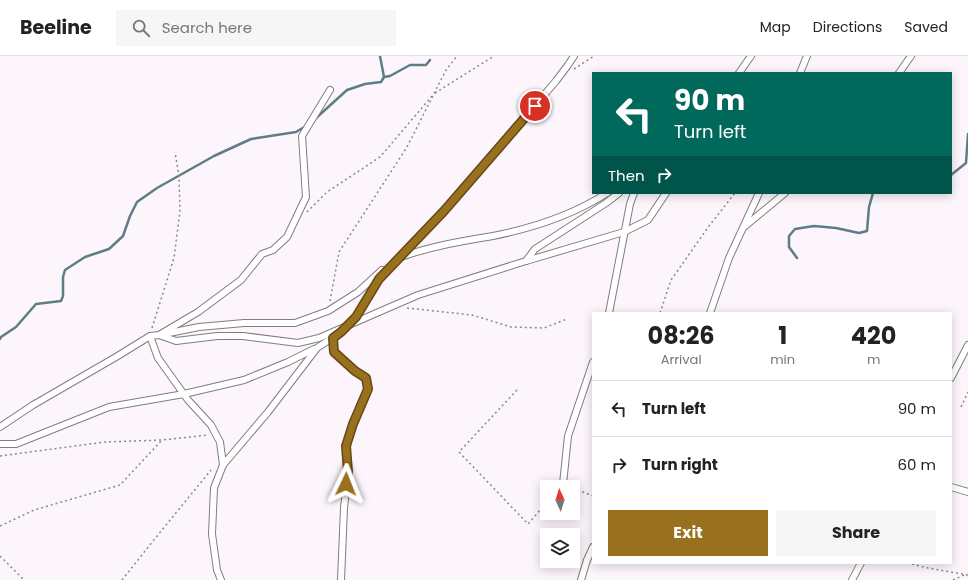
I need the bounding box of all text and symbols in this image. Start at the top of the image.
search box [116,10,396,46]
text: Beeline [20,14,92,41]
icon: search [130,17,152,39]
text: Search here [162,17,252,38]
text: Map [760,17,791,37]
text: Directions [813,17,882,37]
text: Saved [904,17,948,37]
text: 90 m [674,81,745,120]
icon: left [608,88,660,140]
pin [518,89,552,123]
icon: arrive [524,95,546,117]
text: Turn left [674,119,746,144]
icon: right [653,164,675,186]
text: Then [608,165,645,186]
text: 08:26 [648,319,715,352]
text: 1 [778,319,787,352]
text: 420 [851,319,896,352]
text: Arrival [661,350,702,369]
text: min [770,350,795,369]
text: m [867,350,880,369]
icon: left [608,398,630,420]
text: Turn left [642,398,706,419]
text: 90 m [898,398,936,419]
icon: right [608,454,630,476]
text: Turn right [642,454,718,475]
text: 60 m [898,454,936,475]
position arrow [325,463,367,505]
north arrow [540,480,580,520]
map controls [540,480,580,568]
button: Exit [608,510,768,556]
button: Share [776,510,936,556]
button: layers [540,528,580,568]

